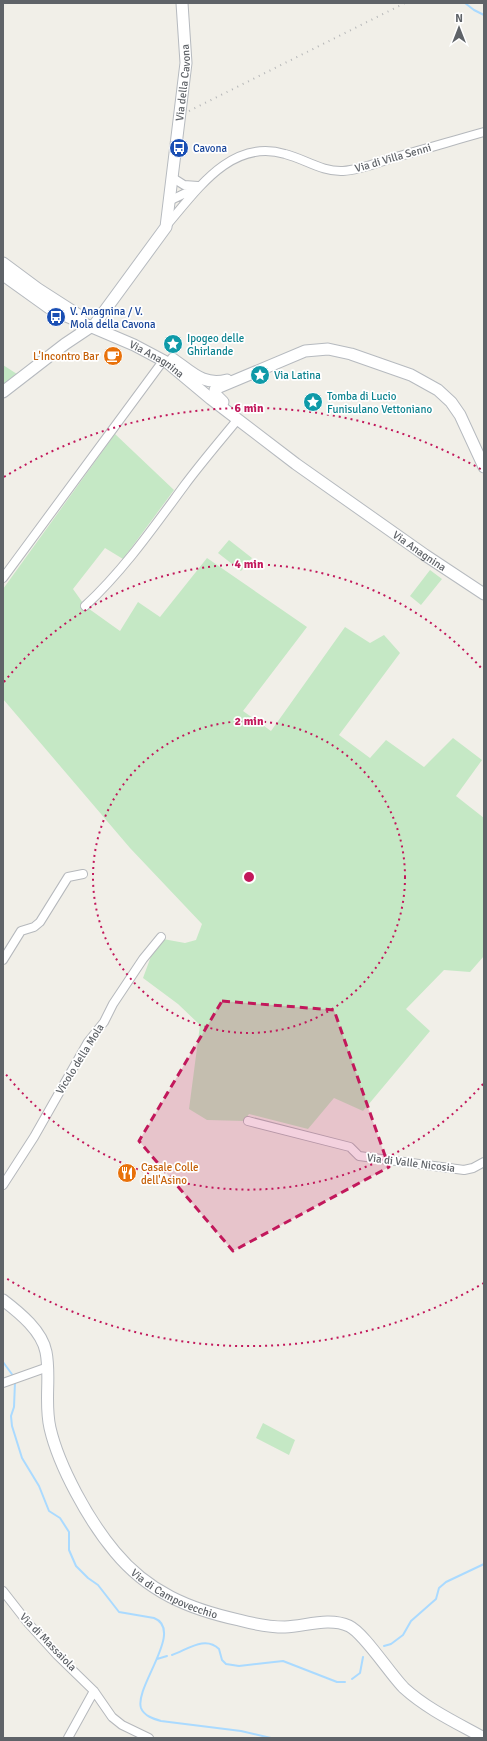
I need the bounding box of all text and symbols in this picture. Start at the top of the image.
north arrow [439,8,479,48]
text: N [455,12,463,25]
street label: Via della Cavona [172,43,193,122]
bus stop icon: Cavona [168,137,190,159]
street label: Via di Villa Senni [353,141,433,175]
place label: Cavona [193,142,228,155]
place label: V. Anagnina / V. Mola della Cavona [70,305,156,331]
bus stop icon: V. Anagnina / V. Mola della Cavona [45,306,67,328]
place label: Ipogeo delle Ghirlande [187,332,244,358]
place icon: Ipogeo delle Ghirlande [162,333,184,355]
street label: Via Anagnina [127,337,187,381]
cafe icon: L'Incontro Bar [102,345,124,367]
place label: L'Incontro Bar [33,350,99,363]
place icon: Via Latina [249,364,271,386]
place label: Via Latina [274,369,321,382]
place label: Tomba di Lucio Funisulano Vettoniano [327,390,432,416]
place icon: Tomba di Lucio Funisulano Vettoniano [302,391,324,413]
text: 6 min [235,401,264,416]
street label: Via Anagnina [390,528,449,574]
text: 4 min [235,557,264,572]
text: 2 min [235,714,264,729]
centre of rings [242,870,256,884]
street label: Vicolo della Mola [53,1021,107,1097]
street label: Via di Valle Nicosia [366,1151,456,1175]
place label: Casale Colle dell'Asino [141,1161,199,1187]
restaurant icon: Casale Colle dell'Asino [116,1162,138,1184]
street label: Via di Campovecchio [128,1566,219,1621]
street label: Via di Massaiola [17,1610,79,1674]

